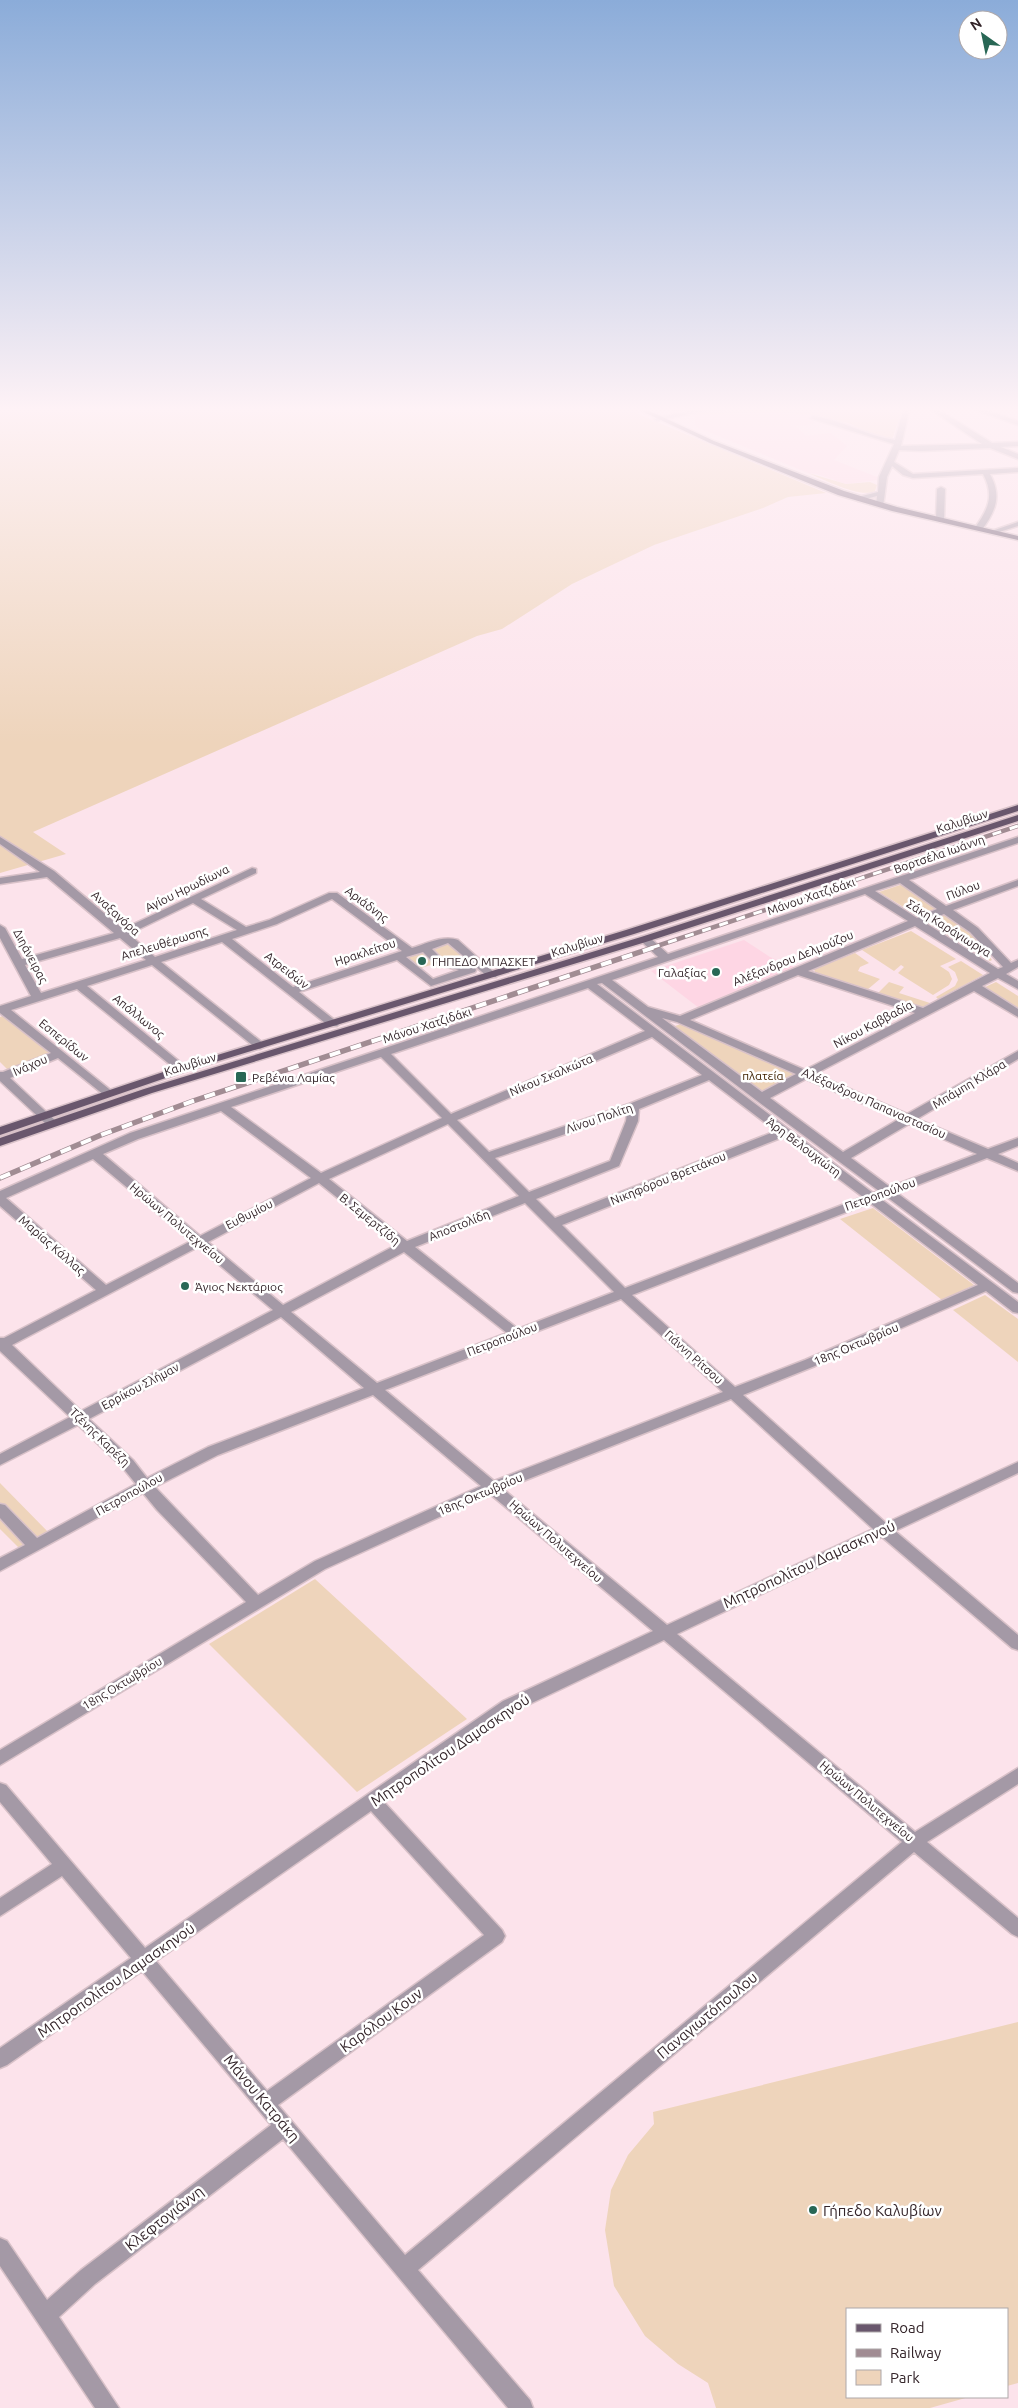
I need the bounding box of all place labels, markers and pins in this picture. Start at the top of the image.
marker: ΓΗΠΕΔΟ ΜΠΑΣΚΕΤ [416,955,428,967]
place label: ΓΗΠΕΔΟ ΜΠΑΣΚΕΤ [432,955,536,968]
place label: Γαλαξίας [658,966,707,980]
marker: Γαλαξίας [710,966,722,978]
marker: Ρεβένια Λαμίας [234,1070,248,1084]
place label: Ρεβένια Λαμίας [252,1071,335,1085]
marker: Άγιος Νεκτάριος [179,1280,191,1292]
place label: Άγιος Νεκτάριος [195,1280,283,1294]
place label: Γήπεδο Καλυβίων [823,2202,942,2219]
marker: Γήπεδο Καλυβίων [807,2204,819,2216]

